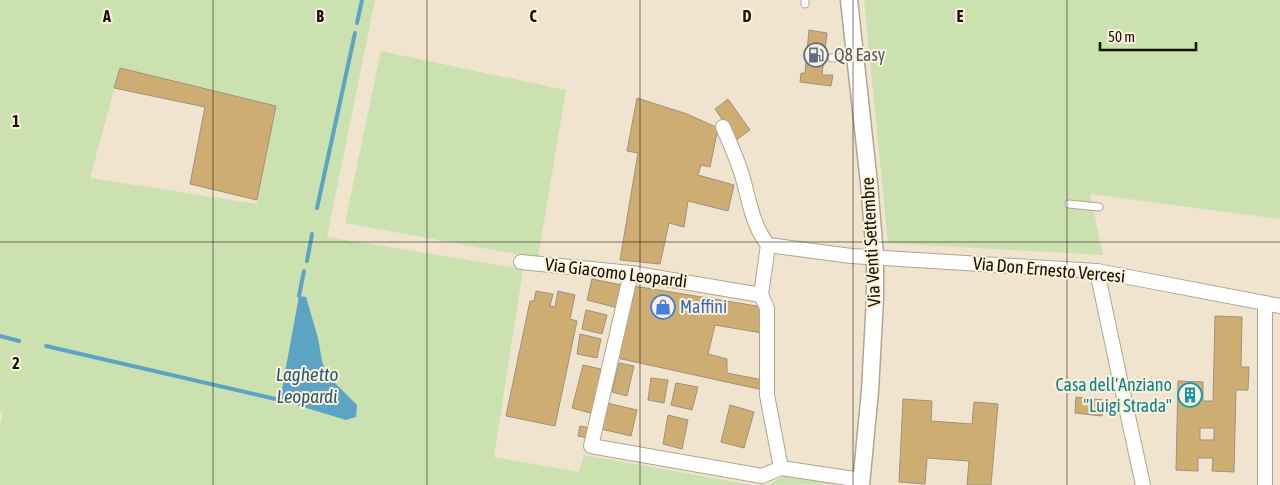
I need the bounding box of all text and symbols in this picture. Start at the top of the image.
text: A [102,7,111,25]
text: B [316,7,324,25]
text: C [529,7,537,25]
text: D [743,7,752,25]
text: E [957,7,964,25]
scale bar [1100,20,1196,52]
text: 50 m [1108,28,1135,45]
fuel station icon: Q8 Easy [803,42,829,68]
place label: Q8 Easy [834,44,885,65]
text: 1 [12,112,20,130]
street label: Via Venti Settembre [857,177,884,307]
street label: Via Don Ernesto Vercesi [972,252,1126,287]
street label: Via Giacomo Leopardi [544,253,688,292]
shop icon: Maffini [650,294,676,320]
place label: Maffini [680,296,727,317]
text: 2 [12,354,20,372]
water label: Laghetto Leopardi [276,363,338,407]
place label: Casa dell'Anziano "Luigi Strada" [1055,374,1172,416]
building icon: Casa dell'Anziano "Luigi Strada" [1177,382,1203,408]

